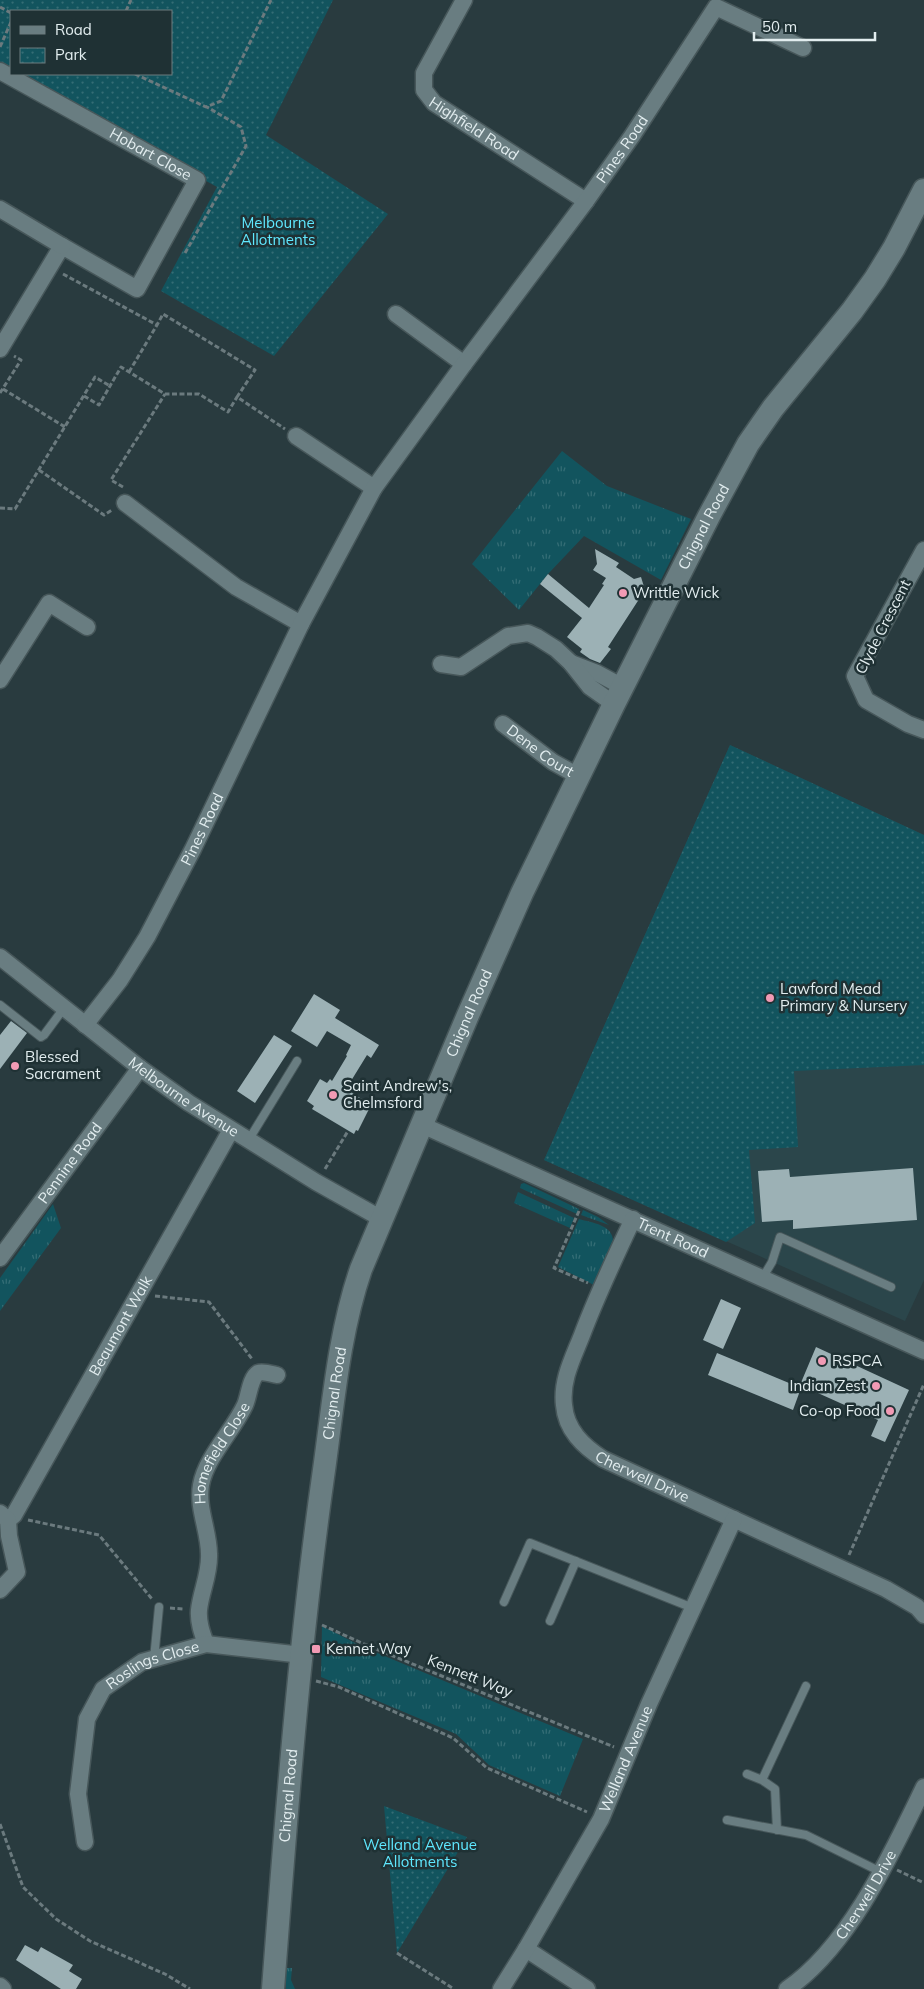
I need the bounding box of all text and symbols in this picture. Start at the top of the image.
legend [10,10,172,75]
scale bar [754,10,875,42]
text: 50 m [762,17,797,36]
text: Road [55,20,92,39]
text: Park [55,45,87,64]
street label: Highfield Road [426,92,523,164]
street label: Pines Road [592,111,652,187]
street label: Hobart Close [106,123,195,184]
park label: Melbourne Allotments [241,213,315,249]
street label: Chignal Road [673,481,733,573]
street label: Clyde Crescent [851,576,915,677]
place label: Writtle Wick [633,583,719,602]
marker: Writtle Wick [617,587,629,599]
street label: Dene Court [503,720,577,781]
street label: Pines Road [176,790,228,869]
street label: Chignal Road [441,966,496,1060]
place label: Lawford Mead Primary & Nursery [780,979,907,1015]
marker: Lawford Mead Primary & Nursery [764,992,776,1004]
place label: Blessed Sacrament [25,1047,101,1083]
street label: Melbourne Avenue [125,1052,243,1141]
marker: Blessed Sacrament [9,1060,21,1072]
place label: Saint Andrew's, Chelmsford [343,1076,452,1112]
marker: Saint Andrew's, Chelmsford [327,1089,339,1101]
street label: Pennine Road [33,1118,106,1207]
street label: Trent Road [634,1213,712,1262]
street label: Beaumont Walk [84,1272,156,1379]
street label: Chignal Road [318,1345,350,1441]
place label: RSPCA [832,1351,882,1370]
marker: RSPCA [816,1355,828,1367]
place label: Indian Zest [790,1376,866,1395]
marker: Indian Zest [870,1380,882,1392]
street label: Homefield Close [190,1399,254,1505]
place label: Co-op Food [799,1401,880,1420]
marker: Co-op Food [884,1405,896,1417]
street label: Cherwell Drive [591,1446,692,1506]
street label: Roslings Close [102,1636,201,1693]
place label: Kennet Way [326,1639,411,1658]
marker: Kennet Way [310,1643,322,1655]
street label: Kennett Way [425,1650,516,1701]
street label: Welland Avenue [595,1703,656,1815]
street label: Chignal Road [274,1748,301,1843]
park label: Welland Avenue Allotments [363,1835,477,1871]
street label: Cherwell Drive [831,1847,900,1943]

